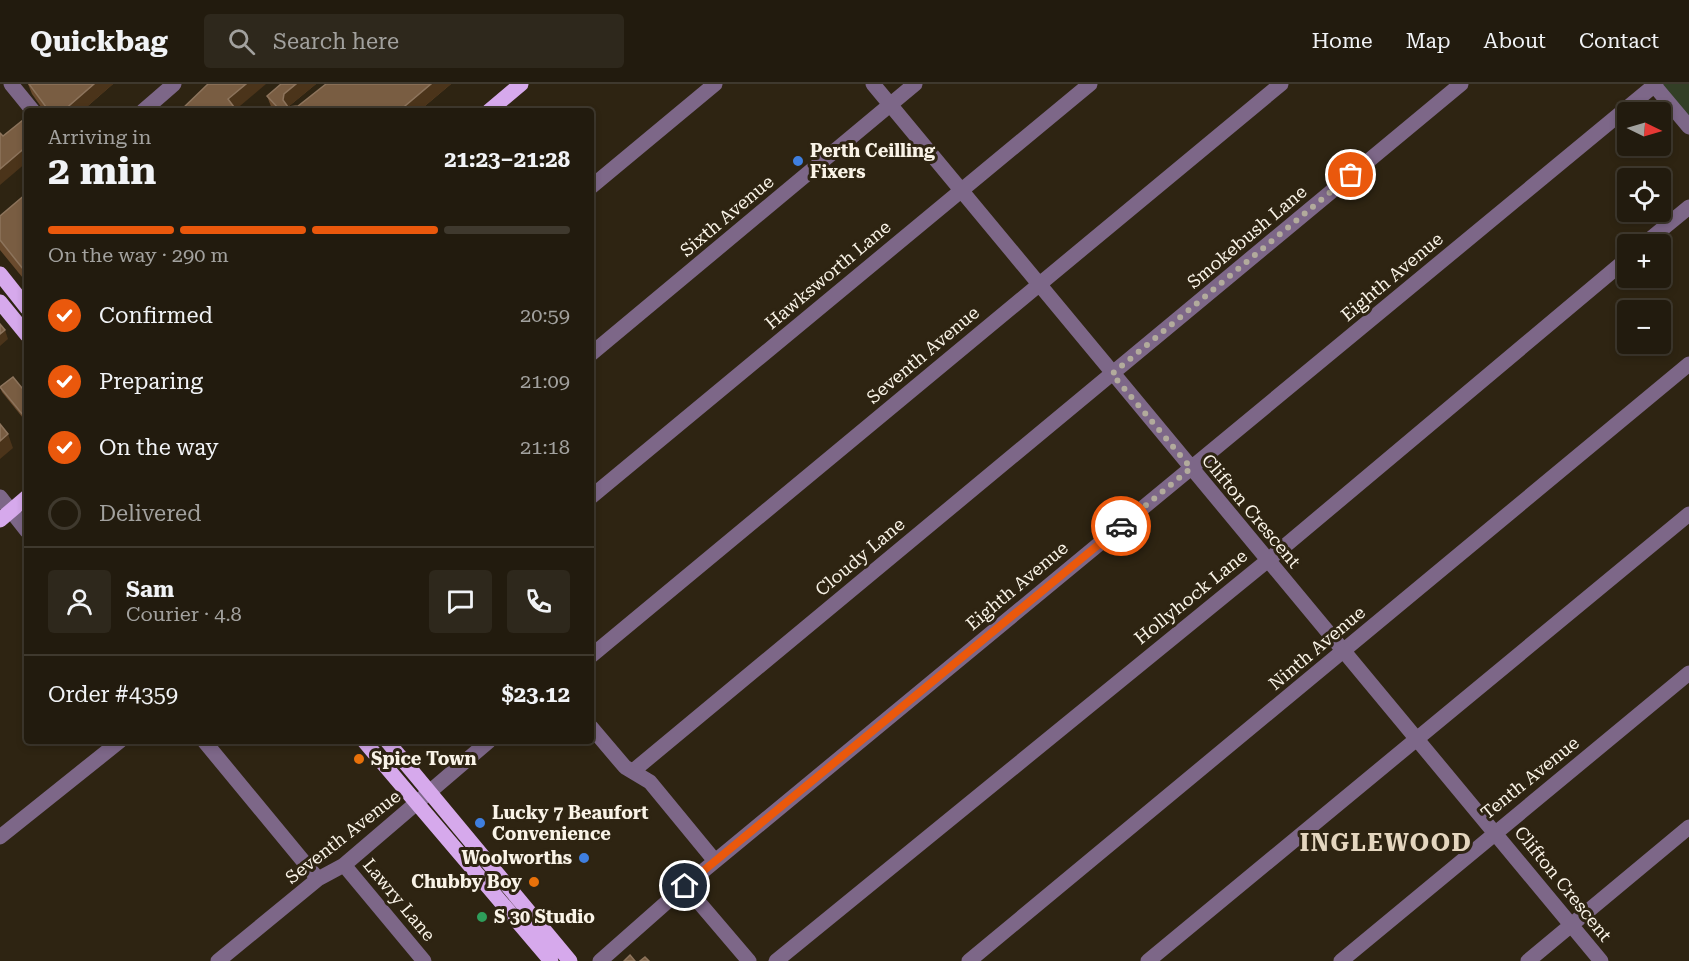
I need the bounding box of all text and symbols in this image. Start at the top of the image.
search box [204,14,624,68]
text: Quickbag [30,25,168,58]
icon: search [225,25,258,58]
text: Search here [273,29,399,54]
text: Home [1312,29,1373,53]
text: Map [1406,29,1451,53]
text: About [1484,29,1546,53]
text: Contact [1579,29,1659,53]
north arrow [1617,102,1671,156]
map controls [1617,102,1671,354]
text: Arriving in [48,125,151,149]
place label: Perth Ceilling Fixers [810,140,936,182]
text: 21:23–21:28 [444,147,570,172]
text: 2 min [48,148,156,194]
pin [1325,149,1376,200]
marker: Perth Ceilling Fixers [791,154,805,168]
icon: bag [1334,158,1367,191]
button: locate [1617,168,1671,222]
street label: Sixth Avenue [676,170,778,261]
street label: Smokebush Lane [1183,180,1311,293]
street label: Hawksworth Lane [761,216,895,333]
street label: Eighth Avenue [1336,228,1447,325]
button: + [1617,234,1671,288]
text: On the way · 290 m [48,243,229,267]
icon: check [48,299,81,332]
button: − [1617,300,1671,354]
street label: Seventh Avenue [862,301,983,408]
text: Confirmed [99,303,213,328]
text: 20:59 [520,303,570,327]
icon: check [48,365,81,398]
text: Preparing [99,369,203,394]
text: 21:09 [520,369,570,393]
icon: check [48,431,81,464]
text: On the way [99,435,219,460]
text: 21:18 [520,435,570,459]
street label: Clifton Crescent [1198,449,1305,572]
courier [1091,496,1151,556]
text: Delivered [99,501,201,526]
icon: car [1105,510,1138,543]
street label: Cloudy Lane [811,513,909,600]
street label: Eighth Avenue [961,537,1072,634]
street label: Hollyhock Lane [1130,545,1251,648]
button: person [48,570,111,633]
button: chat [429,570,492,633]
button: phone [507,570,570,633]
text: Sam [126,577,174,602]
street label: Ninth Avenue [1264,601,1369,694]
text: Courier · 4.8 [126,602,242,626]
text: Order #4359 [48,682,178,707]
text: $23.12 [501,682,570,707]
street label: Tenth Avenue [1477,732,1583,823]
place label: Spice Town [371,748,476,769]
marker: Spice Town [352,752,366,766]
street label: Seventh Avenue [281,785,404,888]
place label: Lucky 7 Beaufort Convenience [492,802,648,844]
marker: Lucky 7 Beaufort Convenience [473,816,487,830]
street label: Clifton Crescent [1510,822,1616,946]
district label: INGLEWOOD [1300,829,1472,857]
place label: Woolworths [461,847,572,868]
marker: Woolworths [577,851,591,865]
street label: Lawry Lane [359,854,440,945]
pin [659,860,710,911]
icon: home [668,869,701,902]
place label: Chubby Boy [411,871,522,892]
marker: Chubby Boy [527,875,541,889]
place label: S 30 Studio [494,906,595,927]
marker: S 30 Studio [475,910,489,924]

